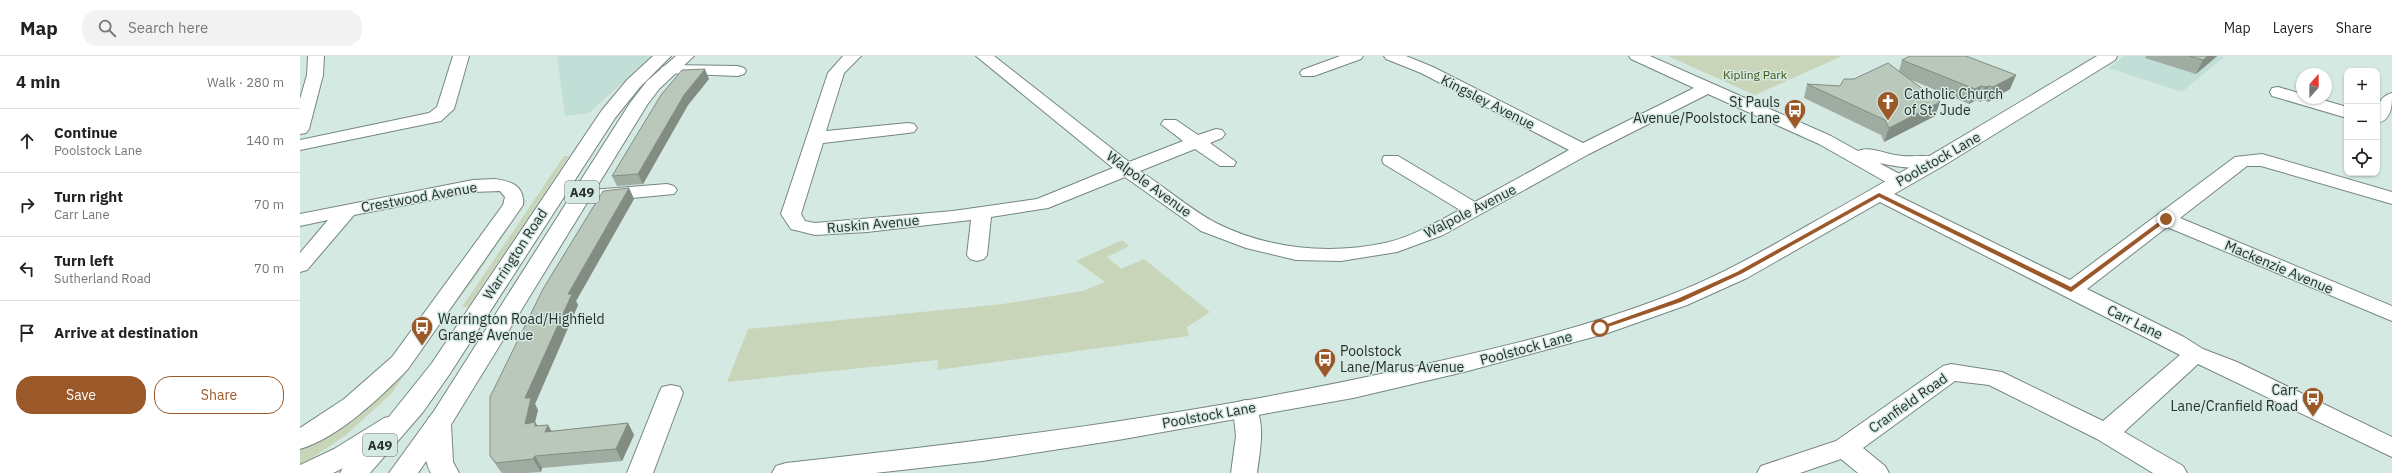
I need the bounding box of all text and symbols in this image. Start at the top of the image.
search box [82,10,362,46]
text: Map [20,16,58,40]
icon: search [96,17,118,39]
text: Search here [128,18,208,37]
text: Map [2224,19,2251,37]
text: Layers [2273,19,2314,37]
text: Share [2336,19,2372,37]
park label: Kipling Park [1723,67,1788,82]
north arrow [2296,68,2332,104]
map controls [2344,68,2380,176]
button: + [2344,68,2380,104]
text: 4 min [16,71,60,93]
street label: Kingsley Avenue [1438,71,1538,134]
text: Walk · 280 m [207,74,284,91]
place label: Catholic Church of St. Jude [1904,85,2003,119]
church icon: Catholic Church of St. Jude [1875,89,1901,122]
place label: St Pauls Avenue/Poolstock Lane [1633,93,1780,127]
bus stop icon: St Pauls Avenue/Poolstock Lane [1782,97,1808,130]
button: − [2344,104,2380,140]
text: Continue [54,123,118,142]
street label: Poolstock Lane [1892,127,1984,191]
icon: ahead [16,130,38,152]
text: 140 m [246,132,284,149]
button: locate [2344,140,2380,176]
text: Poolstock Lane [54,142,142,159]
street label: Walpole Avenue [1103,147,1195,221]
street label: Crestwood Avenue [360,178,479,216]
street label: Walpole Avenue [1421,180,1519,242]
road number: A49 [565,181,599,203]
text: Turn right [54,187,123,206]
icon: right [16,194,38,216]
text: 70 m [254,196,284,213]
street label: Warrington Road [479,205,551,303]
text: Carr Lane [54,206,110,223]
route end [2157,210,2175,228]
street label: Ruskin Avenue [826,211,920,237]
street label: Mackenzie Avenue [2222,236,2336,298]
text: Turn left [54,251,114,270]
icon: left [16,258,38,280]
text: 70 m [254,260,284,277]
text: Sutherland Road [54,270,151,287]
street label: Carr Lane [2104,301,2166,343]
place label: Warrington Road/Highfield Grange Avenue [438,310,605,344]
bus stop icon: Warrington Road/Highfield Grange Avenue [409,314,435,347]
route start [1591,319,1609,337]
icon: arrive [16,322,38,344]
text: Arrive at destination [54,323,198,342]
street label: Poolstock Lane [1478,327,1574,369]
place label: Poolstock Lane/Marus Avenue [1340,342,1465,376]
bus stop icon: Poolstock Lane/Marus Avenue [1312,346,1338,379]
street label: Cranfield Road [1865,369,1951,437]
button: Save [16,376,146,414]
button: Share [154,376,284,414]
place label: Carr Lane/Cranfield Road [2170,381,2298,415]
bus stop icon: Carr Lane/Cranfield Road [2300,385,2326,418]
street label: Poolstock Lane [1161,398,1258,432]
road number: A49 [363,434,397,456]

